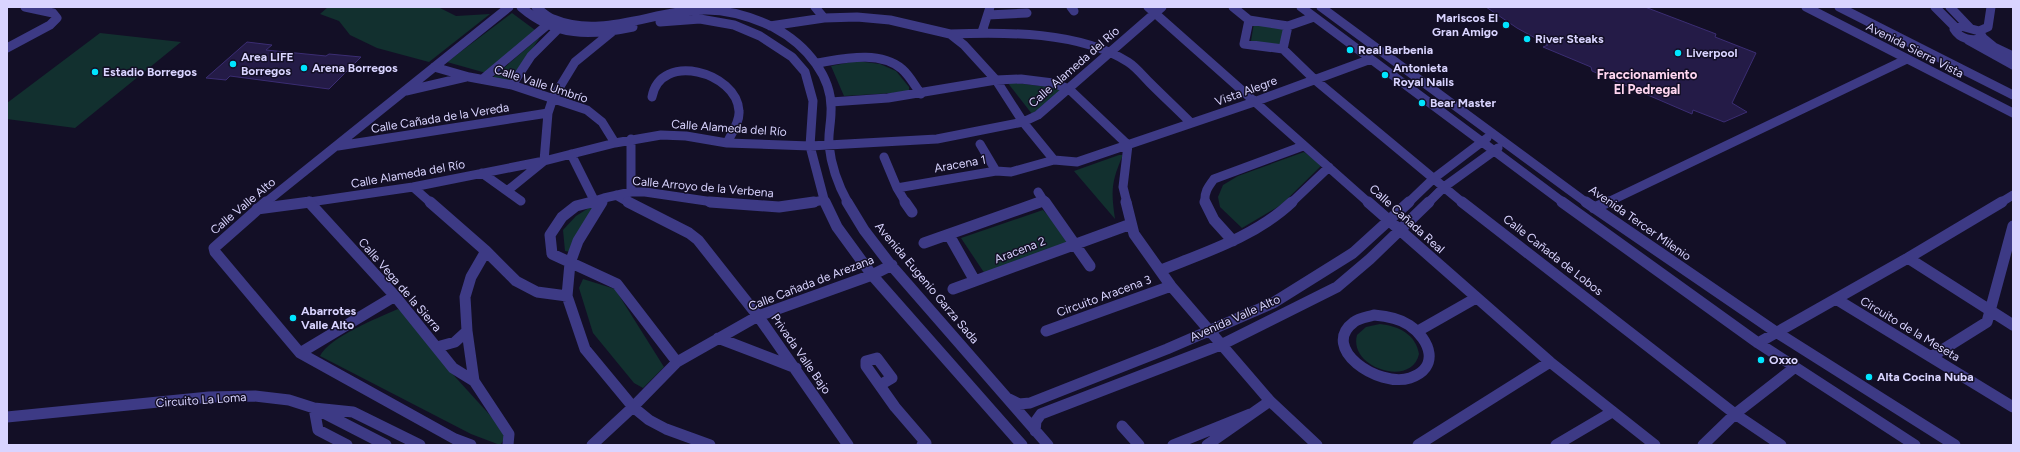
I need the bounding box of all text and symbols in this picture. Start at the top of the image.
place label: Mariscos El Gran Amigo [1432,11,1498,39]
street label: Avenida Sierra Vista [1864,19,1966,81]
marker: Mariscos El Gran Amigo [1501,20,1511,30]
street label: Calle Alameda del Río [1026,24,1122,110]
place label: River Steaks [1535,32,1604,46]
marker: River Steaks [1522,34,1532,44]
place label: Real Barbenia [1358,43,1433,57]
marker: Real Barbenia [1345,45,1355,55]
place label: Liverpool [1686,46,1737,60]
marker: Liverpool [1673,48,1683,58]
place label: Area LIFE Borregos [241,50,294,78]
marker: Area LIFE Borregos [228,59,238,69]
place label: Arena Borregos [312,61,398,75]
place label: Antonieta Royal Nails [1393,61,1454,89]
street label: Calle Valle Umbrío [492,62,590,106]
marker: Arena Borregos [299,63,309,73]
place label: Estadio Borregos [103,65,197,79]
marker: Estadio Borregos [90,67,100,77]
district label: Fraccionamiento El Pedregal [1597,67,1698,97]
marker: Antonieta Royal Nails [1380,70,1390,80]
street label: Vista Alegre [1213,73,1279,109]
place label: Bear Master [1430,96,1496,110]
marker: Bear Master [1417,98,1427,108]
street label: Calle Cañada de la Vereda [370,100,510,136]
street label: Calle Alameda del Río [671,117,787,139]
street label: Aracena 1 [933,153,987,175]
street label: Calle Alameda del Río [350,157,466,191]
street label: Calle Arroyo de la Verbena [632,174,774,200]
street label: Calle Valle Alto [208,175,278,237]
street label: Calle Cañada Real [1367,182,1447,256]
street label: Avenida Tercer Milenio [1586,182,1694,264]
street label: Calle Cañada de Lobos [1500,212,1606,299]
street label: Avenida Eugenio Garza Sada [872,220,982,346]
street label: Aracena 2 [992,234,1048,266]
street label: Calle Vega de la Sierra [356,235,444,335]
street label: Calle Cañada de Arezana [746,253,876,313]
street label: Circuito Aracena 3 [1055,272,1153,320]
street label: Avenida Valle Alto [1188,292,1282,344]
street label: Circuito de la Meseta [1858,294,1962,364]
place label: Abarrotes Valle Alto [301,304,357,332]
street label: Privada Valle Bajo [768,311,834,397]
marker: Abarrotes Valle Alto [288,313,298,323]
place label: Oxxo [1769,353,1798,367]
marker: Oxxo [1756,355,1766,365]
place label: Alta Cocina Nuba [1877,370,1974,384]
marker: Alta Cocina Nuba [1864,372,1874,382]
street label: Circuito La Loma [155,390,247,410]

